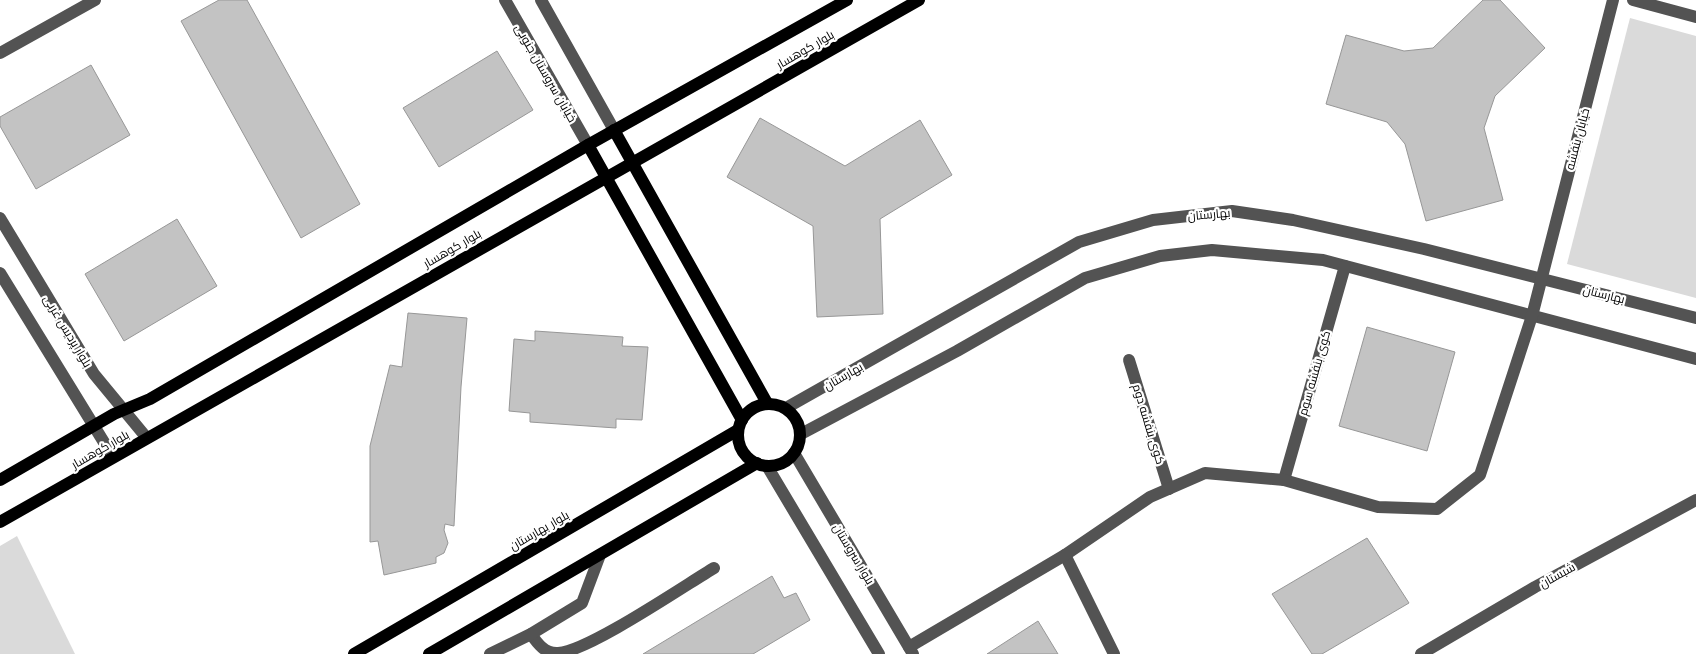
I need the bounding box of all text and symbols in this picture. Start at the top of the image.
street label: خیابان سروستان جنوبی [512,21,580,125]
street label: بلوار کوهسار [772,26,837,72]
street label: خیابان بنفشه [1562,106,1592,172]
street label: بهارستان [1187,205,1231,223]
street label: بلوار کوهسار [419,225,484,271]
street label: بهارستان [1581,282,1627,306]
street label: بلوار پردیس غربی [39,292,96,371]
street label: کوی بنفشه سوم [1295,329,1334,417]
street label: بهارستان [821,359,865,393]
street label: کوی بنفشه دوم [1129,382,1168,466]
street label: بلوار کوهسار [67,426,132,472]
street label: بلوار بهارستان [507,507,571,553]
street label: بلوار سروستان [830,521,878,587]
street label: شبستان [1536,559,1578,591]

